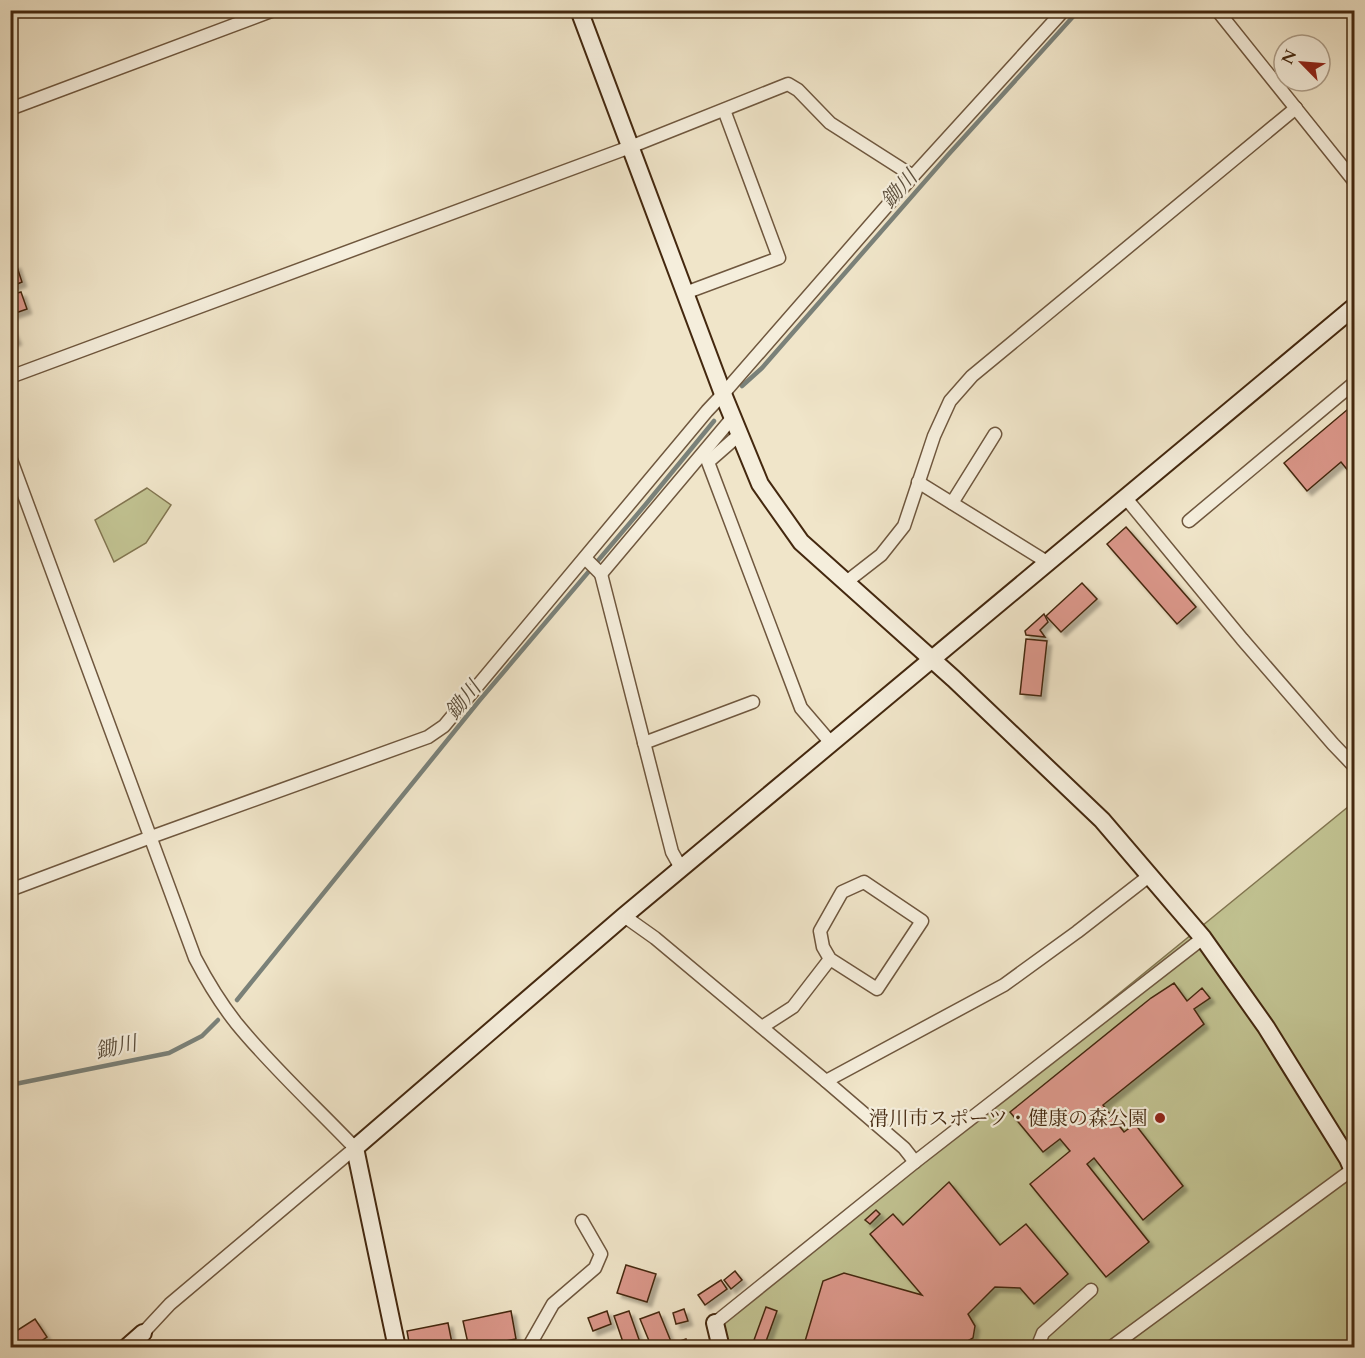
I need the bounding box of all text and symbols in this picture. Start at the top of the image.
north arrow [1272,33,1332,93]
text: N [1276,46,1302,68]
water label: 鋤川 [875,163,926,215]
water label: 鋤川 [439,673,489,726]
water label: 鋤川 [93,1029,142,1066]
place label: 滑川市スポーツ・健康の森公園 [869,1105,1148,1132]
marker: 滑川市スポーツ・健康の森公園 [1153,1111,1167,1125]

